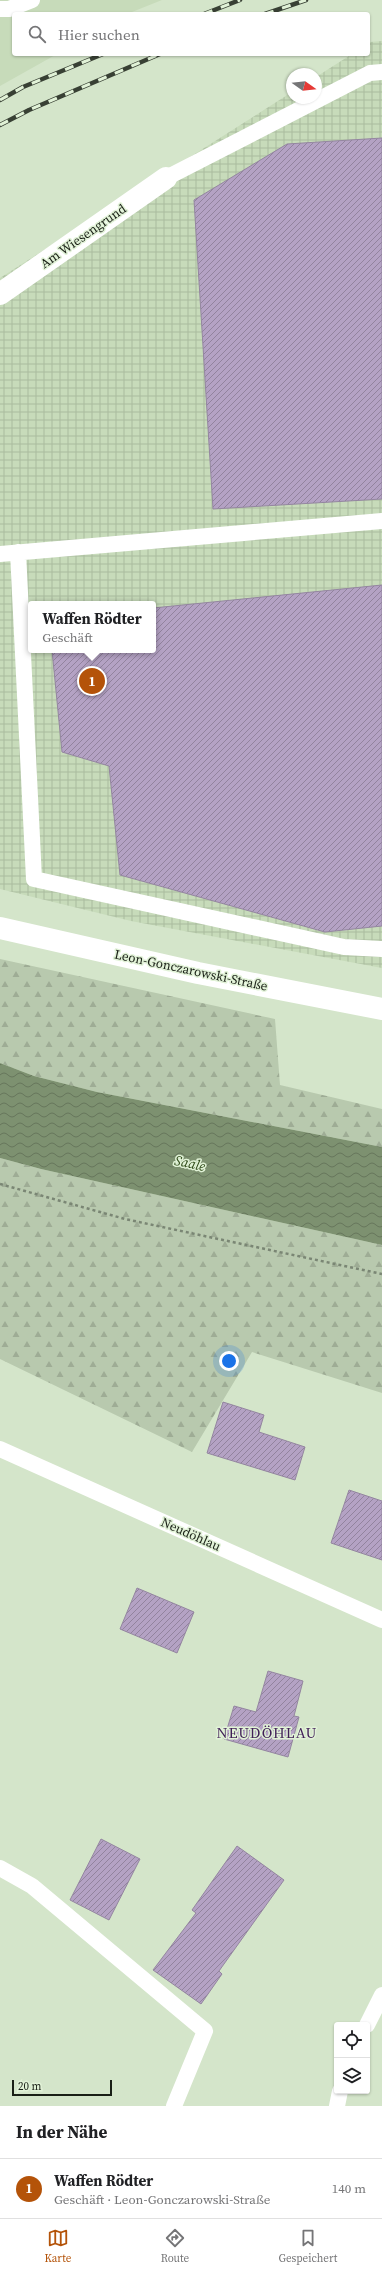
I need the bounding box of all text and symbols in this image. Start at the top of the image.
search box [12,12,370,56]
icon: search [26,23,48,45]
text: Hier suchen [58,24,140,45]
north arrow [286,68,322,104]
street label: Am Wiesengrund [37,200,130,272]
popup [28,601,156,653]
text: Waffen Rödter [42,608,142,629]
text: Geschäft [42,629,93,646]
pin: 1 [79,666,105,696]
street label: Leon-Gonczarowski-Straße [113,945,270,995]
water label: Saale [173,1150,208,1176]
your location [219,1351,239,1371]
street label: Neudöhlau [158,1513,224,1555]
district label: NEUDÖHLAU [217,1722,317,1743]
map controls [334,2022,370,2094]
button: locate [334,2022,370,2058]
button: layers [334,2058,370,2094]
scale bar [12,2078,112,2097]
text: 20 m [18,2079,41,2094]
text: In der Nähe [16,2120,107,2144]
text: Waffen Rödter [54,2170,153,2191]
text: 1 [25,2180,33,2197]
text: 140 m [332,2180,366,2197]
text: Geschäft · Leon-Gonczarowski-Straße [54,2191,270,2208]
tab: Karte [45,2227,71,2266]
tab: Route [161,2227,189,2266]
tab: Gespeichert [278,2227,337,2266]

